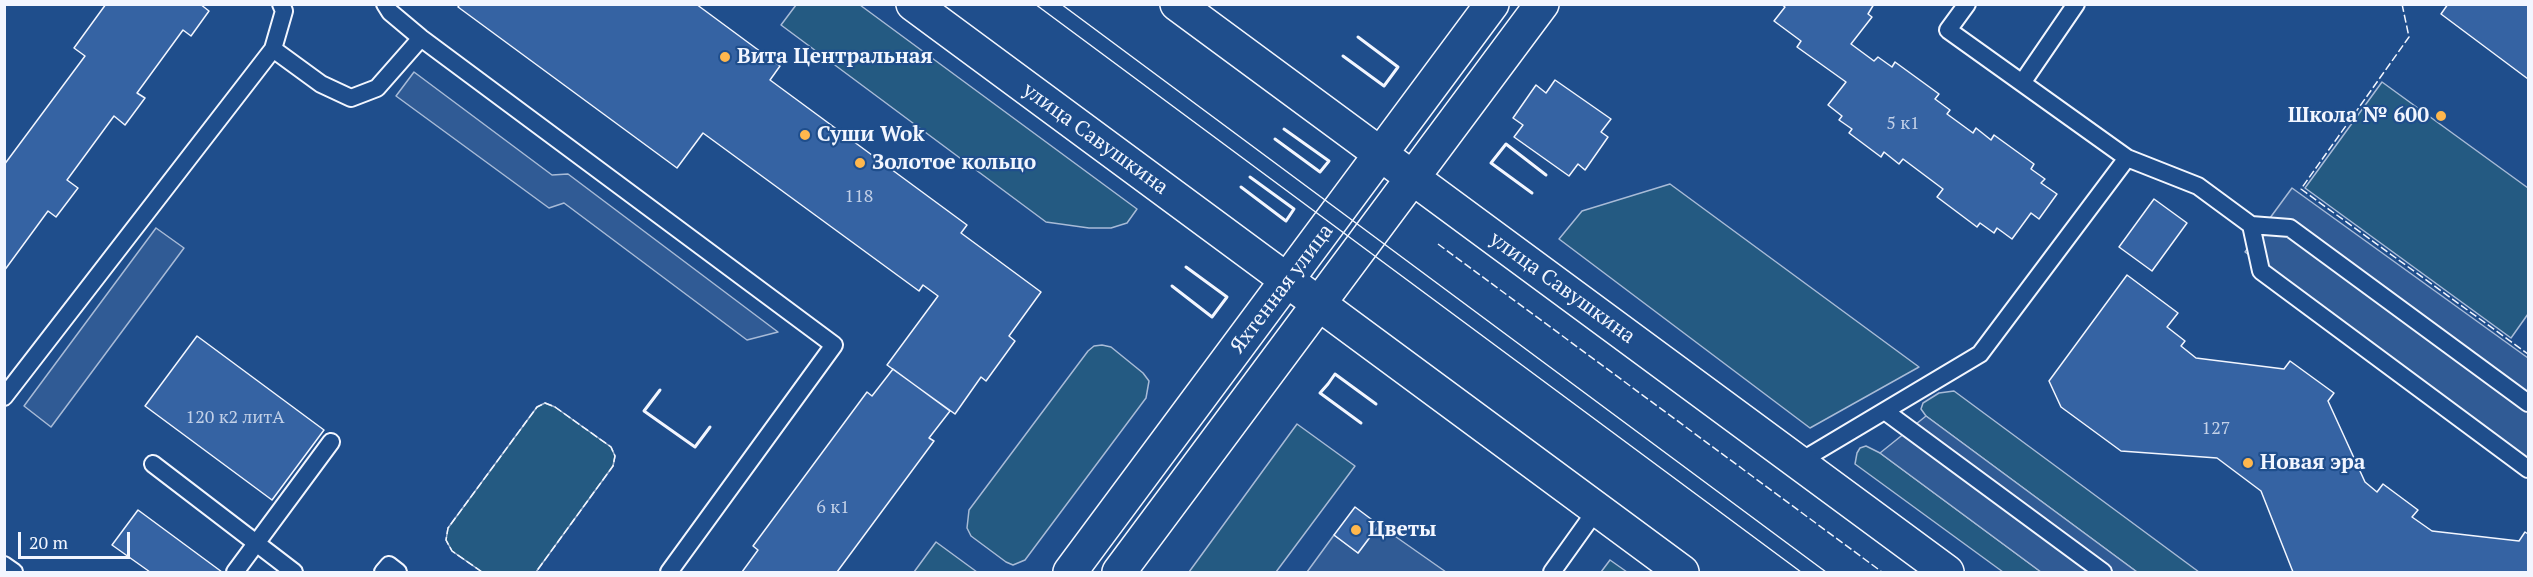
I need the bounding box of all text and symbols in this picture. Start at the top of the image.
place label: Вита Центральная [737,44,933,70]
marker: Вита Центральная [718,50,732,64]
street label: улица Савушкина [1017,78,1173,200]
place label: Школа № 600 [2288,103,2429,129]
marker: Школа № 600 [2434,109,2448,123]
house number: 5 к1 [1886,113,1920,135]
place label: Суши Wok [817,122,925,148]
marker: Суши Wok [798,128,812,142]
place label: Золотое кольцо [872,150,1036,176]
marker: Золотое кольцо [853,156,867,170]
house number: 118 [845,186,873,208]
street label: Яхтенная улица [1225,219,1339,359]
street label: улица Савушкина [1484,227,1640,349]
house number: 120 к2 литА [186,407,284,429]
house number: 127 [2202,418,2230,440]
place label: Новая эра [2260,450,2366,476]
marker: Новая эра [2241,456,2255,470]
house number: 6 к1 [816,497,850,519]
place label: Цветы [1368,517,1437,543]
scale bar [21,520,134,558]
marker: Цветы [1349,523,1363,537]
text: 20 m [29,530,68,554]

